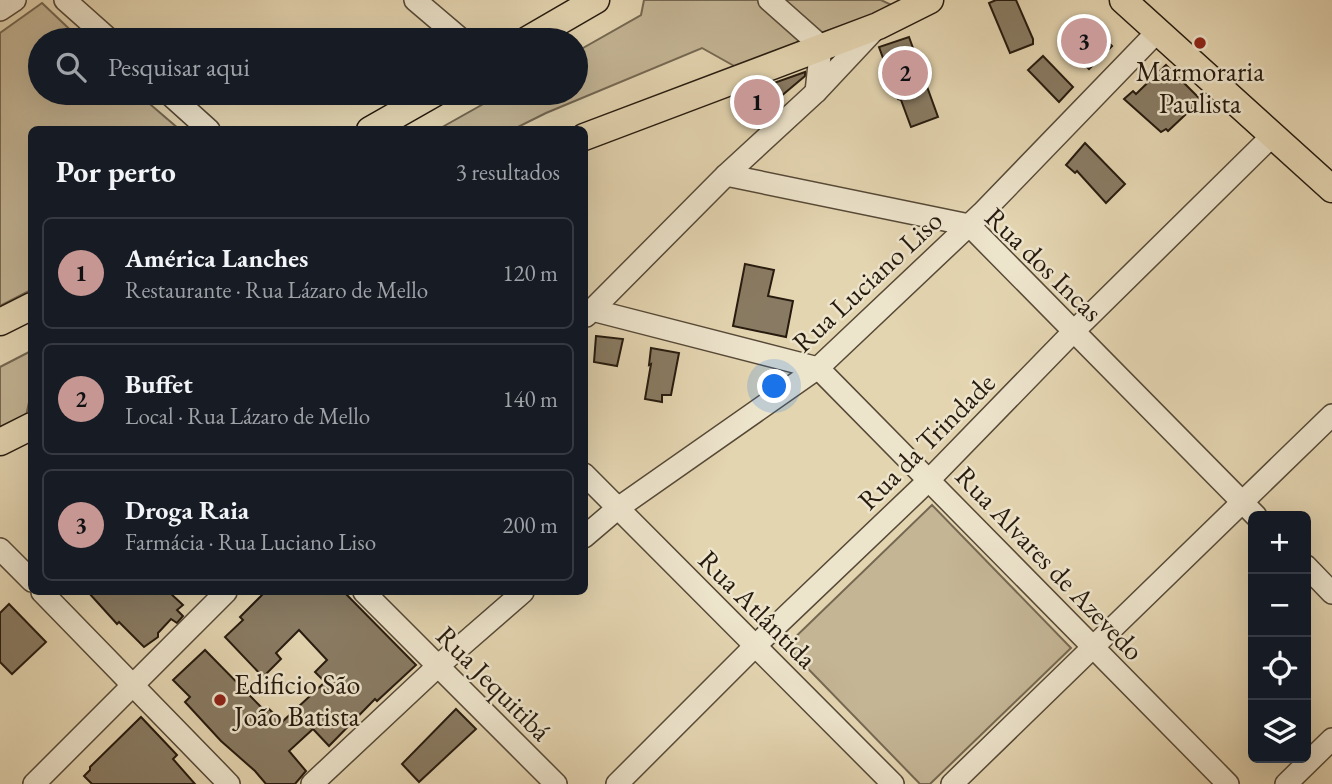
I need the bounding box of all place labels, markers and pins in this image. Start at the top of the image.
pin: 3 [1061,15,1107,67]
marker: Marmoraria Paulista [1192,35,1208,51]
pin: 2 [882,47,928,99]
place label: Marmoraria Paulista [1136,53,1265,121]
pin: 1 [734,76,780,128]
place label: Edificio São João Batista [232,666,361,734]
marker: Edificio São João Batista [212,692,228,708]

